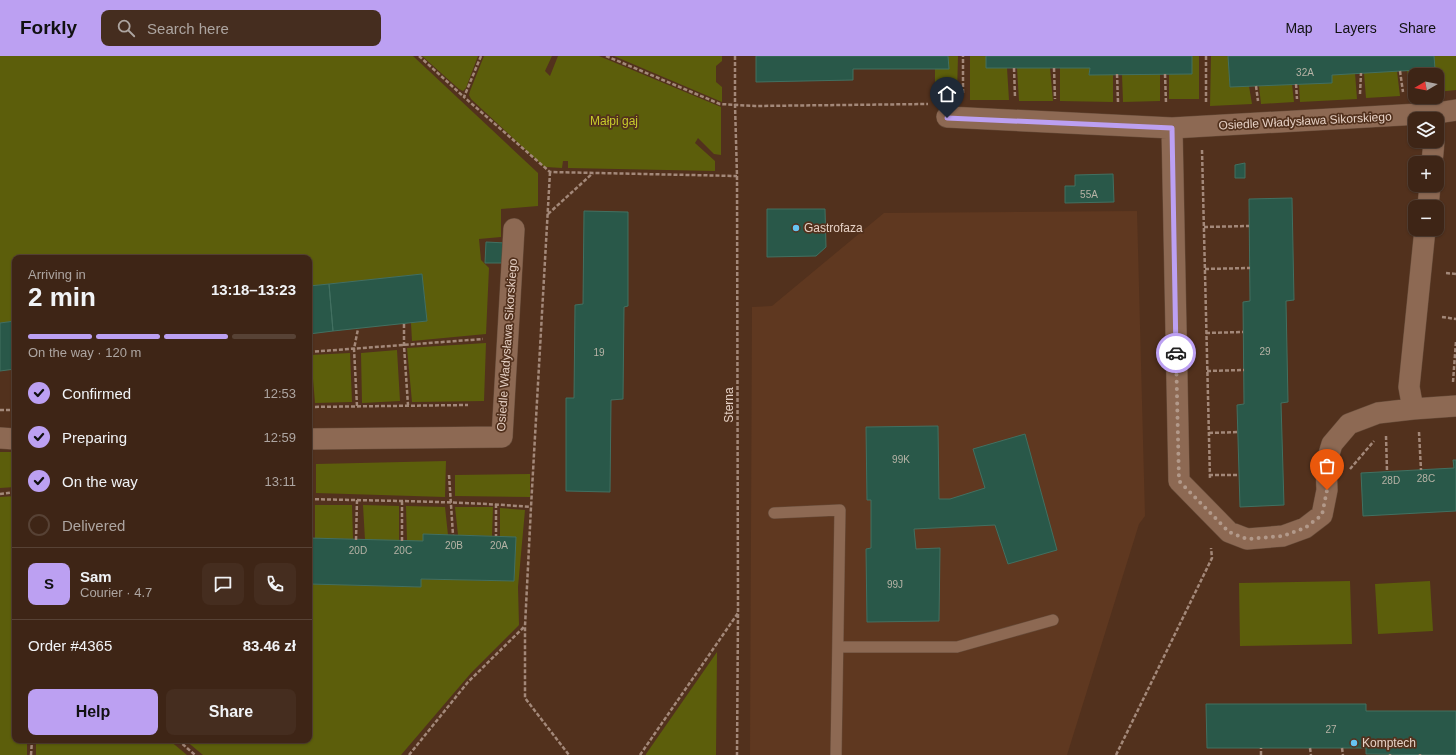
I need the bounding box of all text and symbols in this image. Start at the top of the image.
search box [101,10,381,46]
text: Forkly [20,17,77,38]
icon: search [115,17,137,39]
text: Search here [147,20,229,37]
text: Map [1285,20,1313,36]
text: Layers [1335,20,1377,36]
text: Share [1399,20,1436,36]
house number: 32A [1296,67,1314,78]
north arrow [1408,68,1444,104]
map controls [1408,68,1444,236]
pin [930,77,964,118]
icon: home [936,83,958,105]
street label: Osiedle Władysława Sikorskiego [1218,109,1392,133]
button: layers [1408,112,1444,148]
park label: Małpi gaj [590,114,638,128]
button: + [1408,156,1444,192]
house number: 55A [1080,189,1098,200]
button: − [1408,200,1444,236]
place label: Gastrofaza [804,221,863,235]
marker: Gastrofaza [791,223,801,233]
street label: Osiedle Władysława Sikorskiego [494,258,520,432]
text: Arriving in [28,267,86,282]
text: 13:18–13:23 [211,281,296,298]
text: 2 min [28,282,96,312]
courier [1156,333,1196,373]
icon: car [1165,342,1187,364]
text: On the way · 120 m [28,345,141,360]
house number: 29 [1259,346,1271,357]
house number: 19 [593,347,605,358]
icon: check [28,382,50,404]
text: Confirmed [62,385,131,402]
text: 12:53 [263,386,296,401]
street label: Sterna [722,387,736,423]
icon: check [28,426,50,448]
text: Preparing [62,429,127,446]
text: 12:59 [263,430,296,445]
pin [1310,449,1344,490]
house number: 99K [892,454,910,465]
icon: bag [1316,455,1338,477]
icon: check [28,470,50,492]
text: On the way [62,473,138,490]
house number: 28C [1417,473,1435,484]
text: 13:11 [264,474,296,489]
house number: 28D [1382,475,1400,486]
text: Delivered [62,517,125,534]
house number: 20B [445,540,463,551]
house number: 20A [490,540,508,551]
house number: 20D [349,545,367,556]
house number: 20C [394,545,412,556]
button: chat [202,563,244,605]
button: phone [254,563,296,605]
text: Sam [80,568,112,585]
text: S [44,575,54,592]
house number: 99J [887,579,903,590]
text: Courier · 4.7 [80,585,152,600]
text: Order #4365 [28,637,112,654]
text: 83.46 zł [243,637,296,654]
button: Help [28,689,158,735]
button: Share [166,689,296,735]
house number: 27 [1325,724,1337,735]
place label: Komptech [1362,736,1416,750]
marker: Komptech [1349,738,1359,748]

